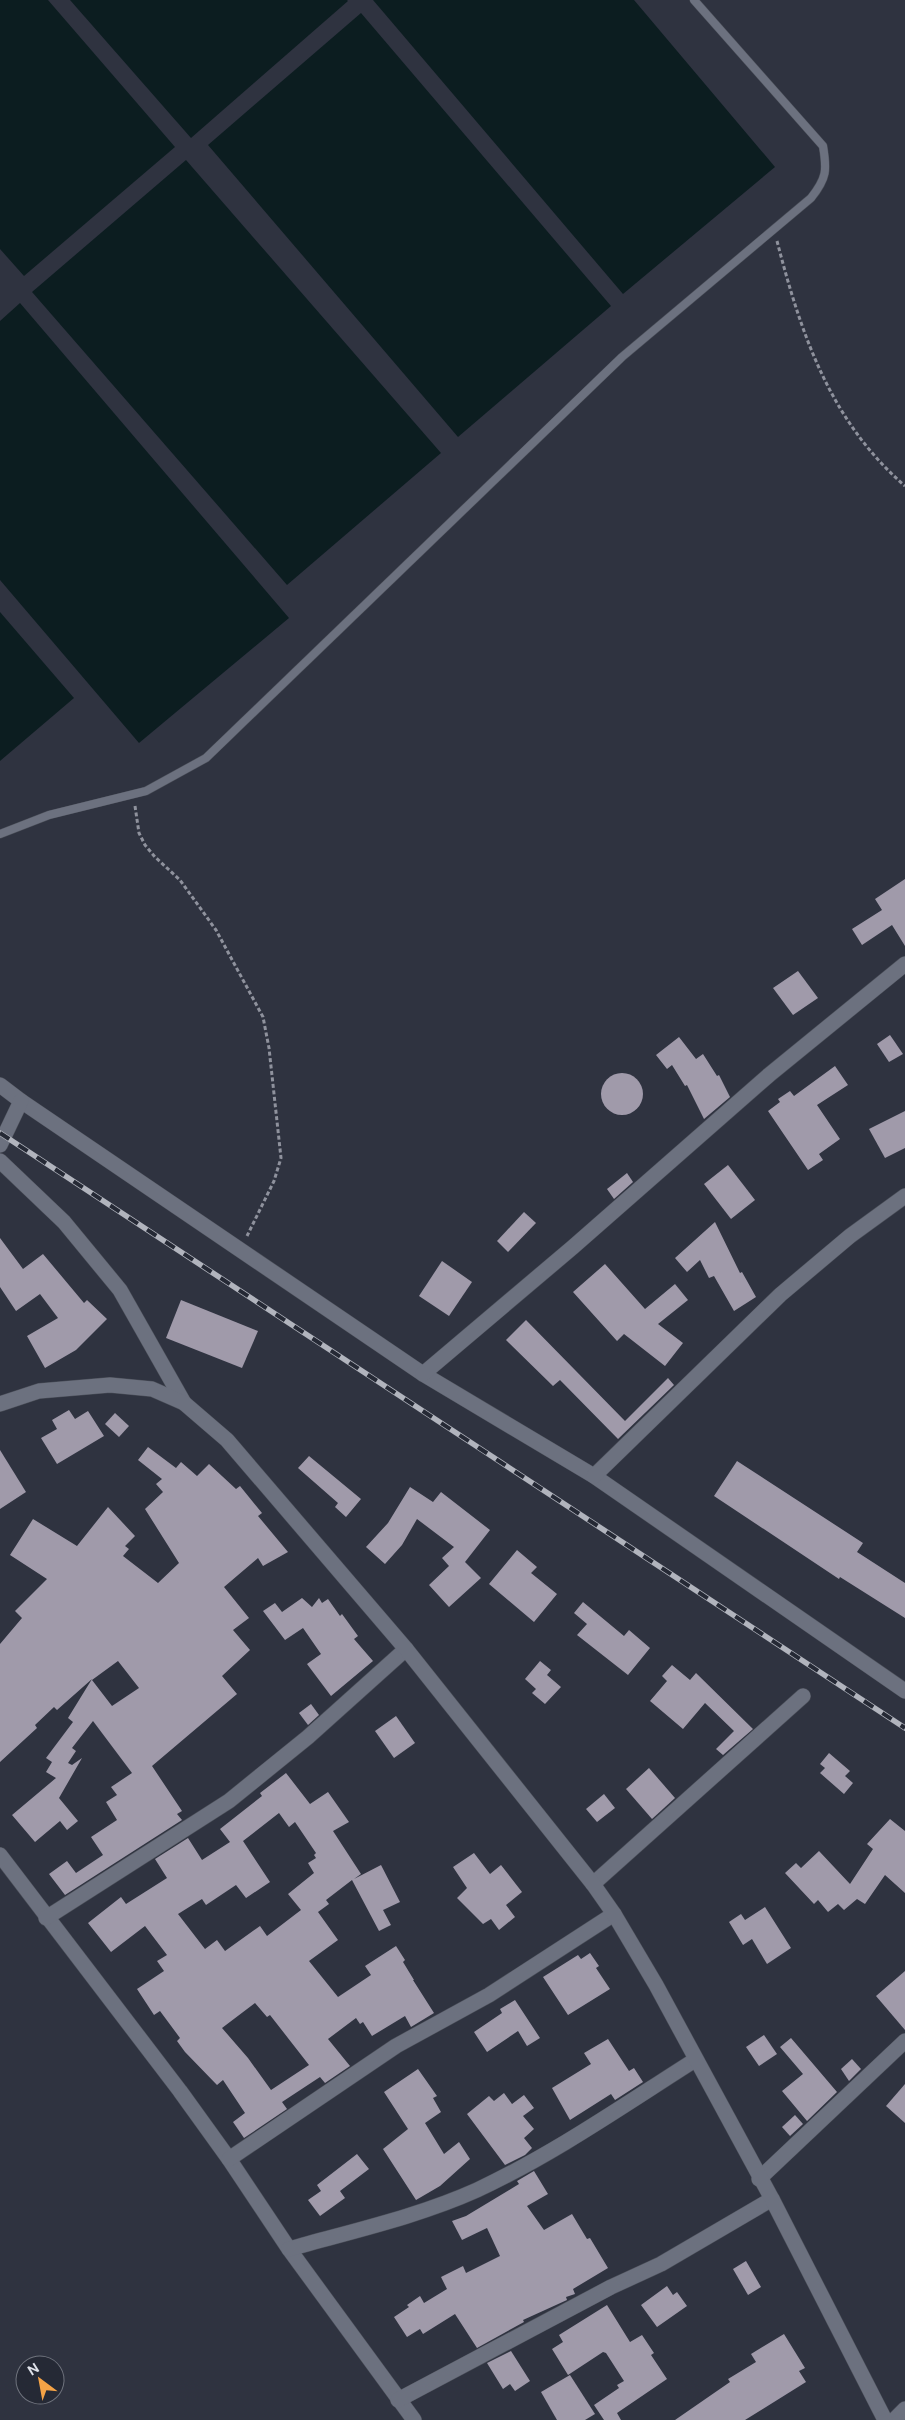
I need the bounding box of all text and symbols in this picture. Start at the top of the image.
north arrow [15,2355,65,2405]
text: N [24,2359,42,2379]

